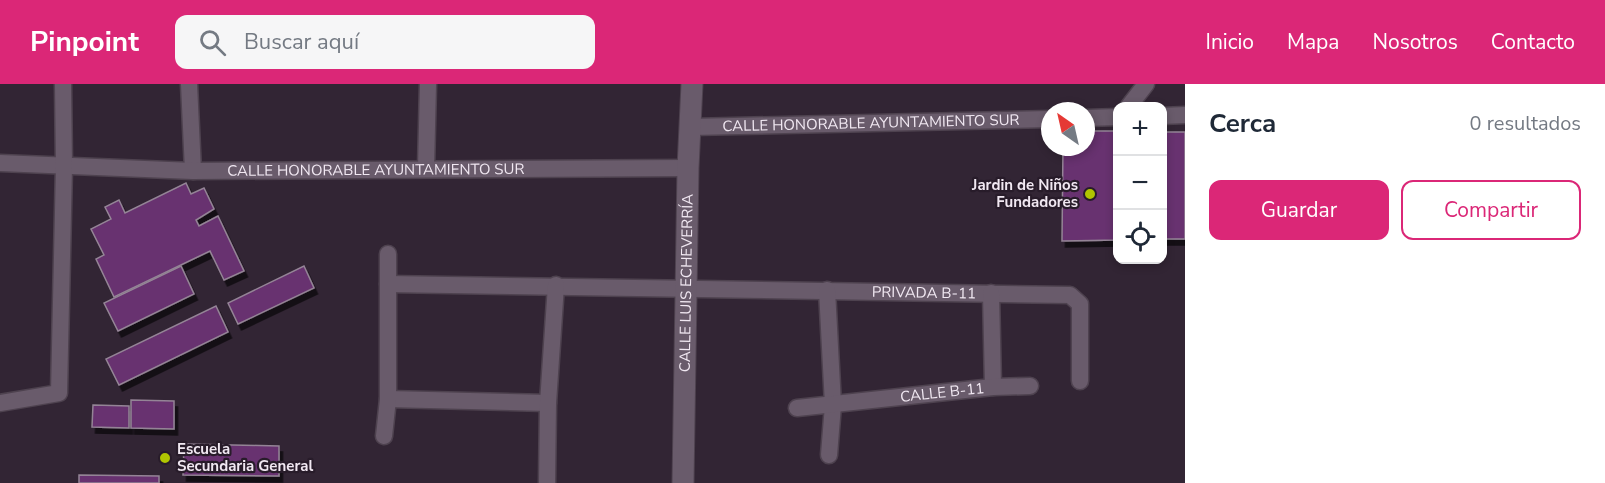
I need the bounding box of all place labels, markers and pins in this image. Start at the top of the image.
place label: Jardin de Niños Fundadores [971,175,1078,212]
marker: Jardin de Niños Fundadores [1083,187,1097,201]
place label: Escuela Secundaria General [177,439,313,476]
marker: Escuela Secundaria General [158,451,172,465]

